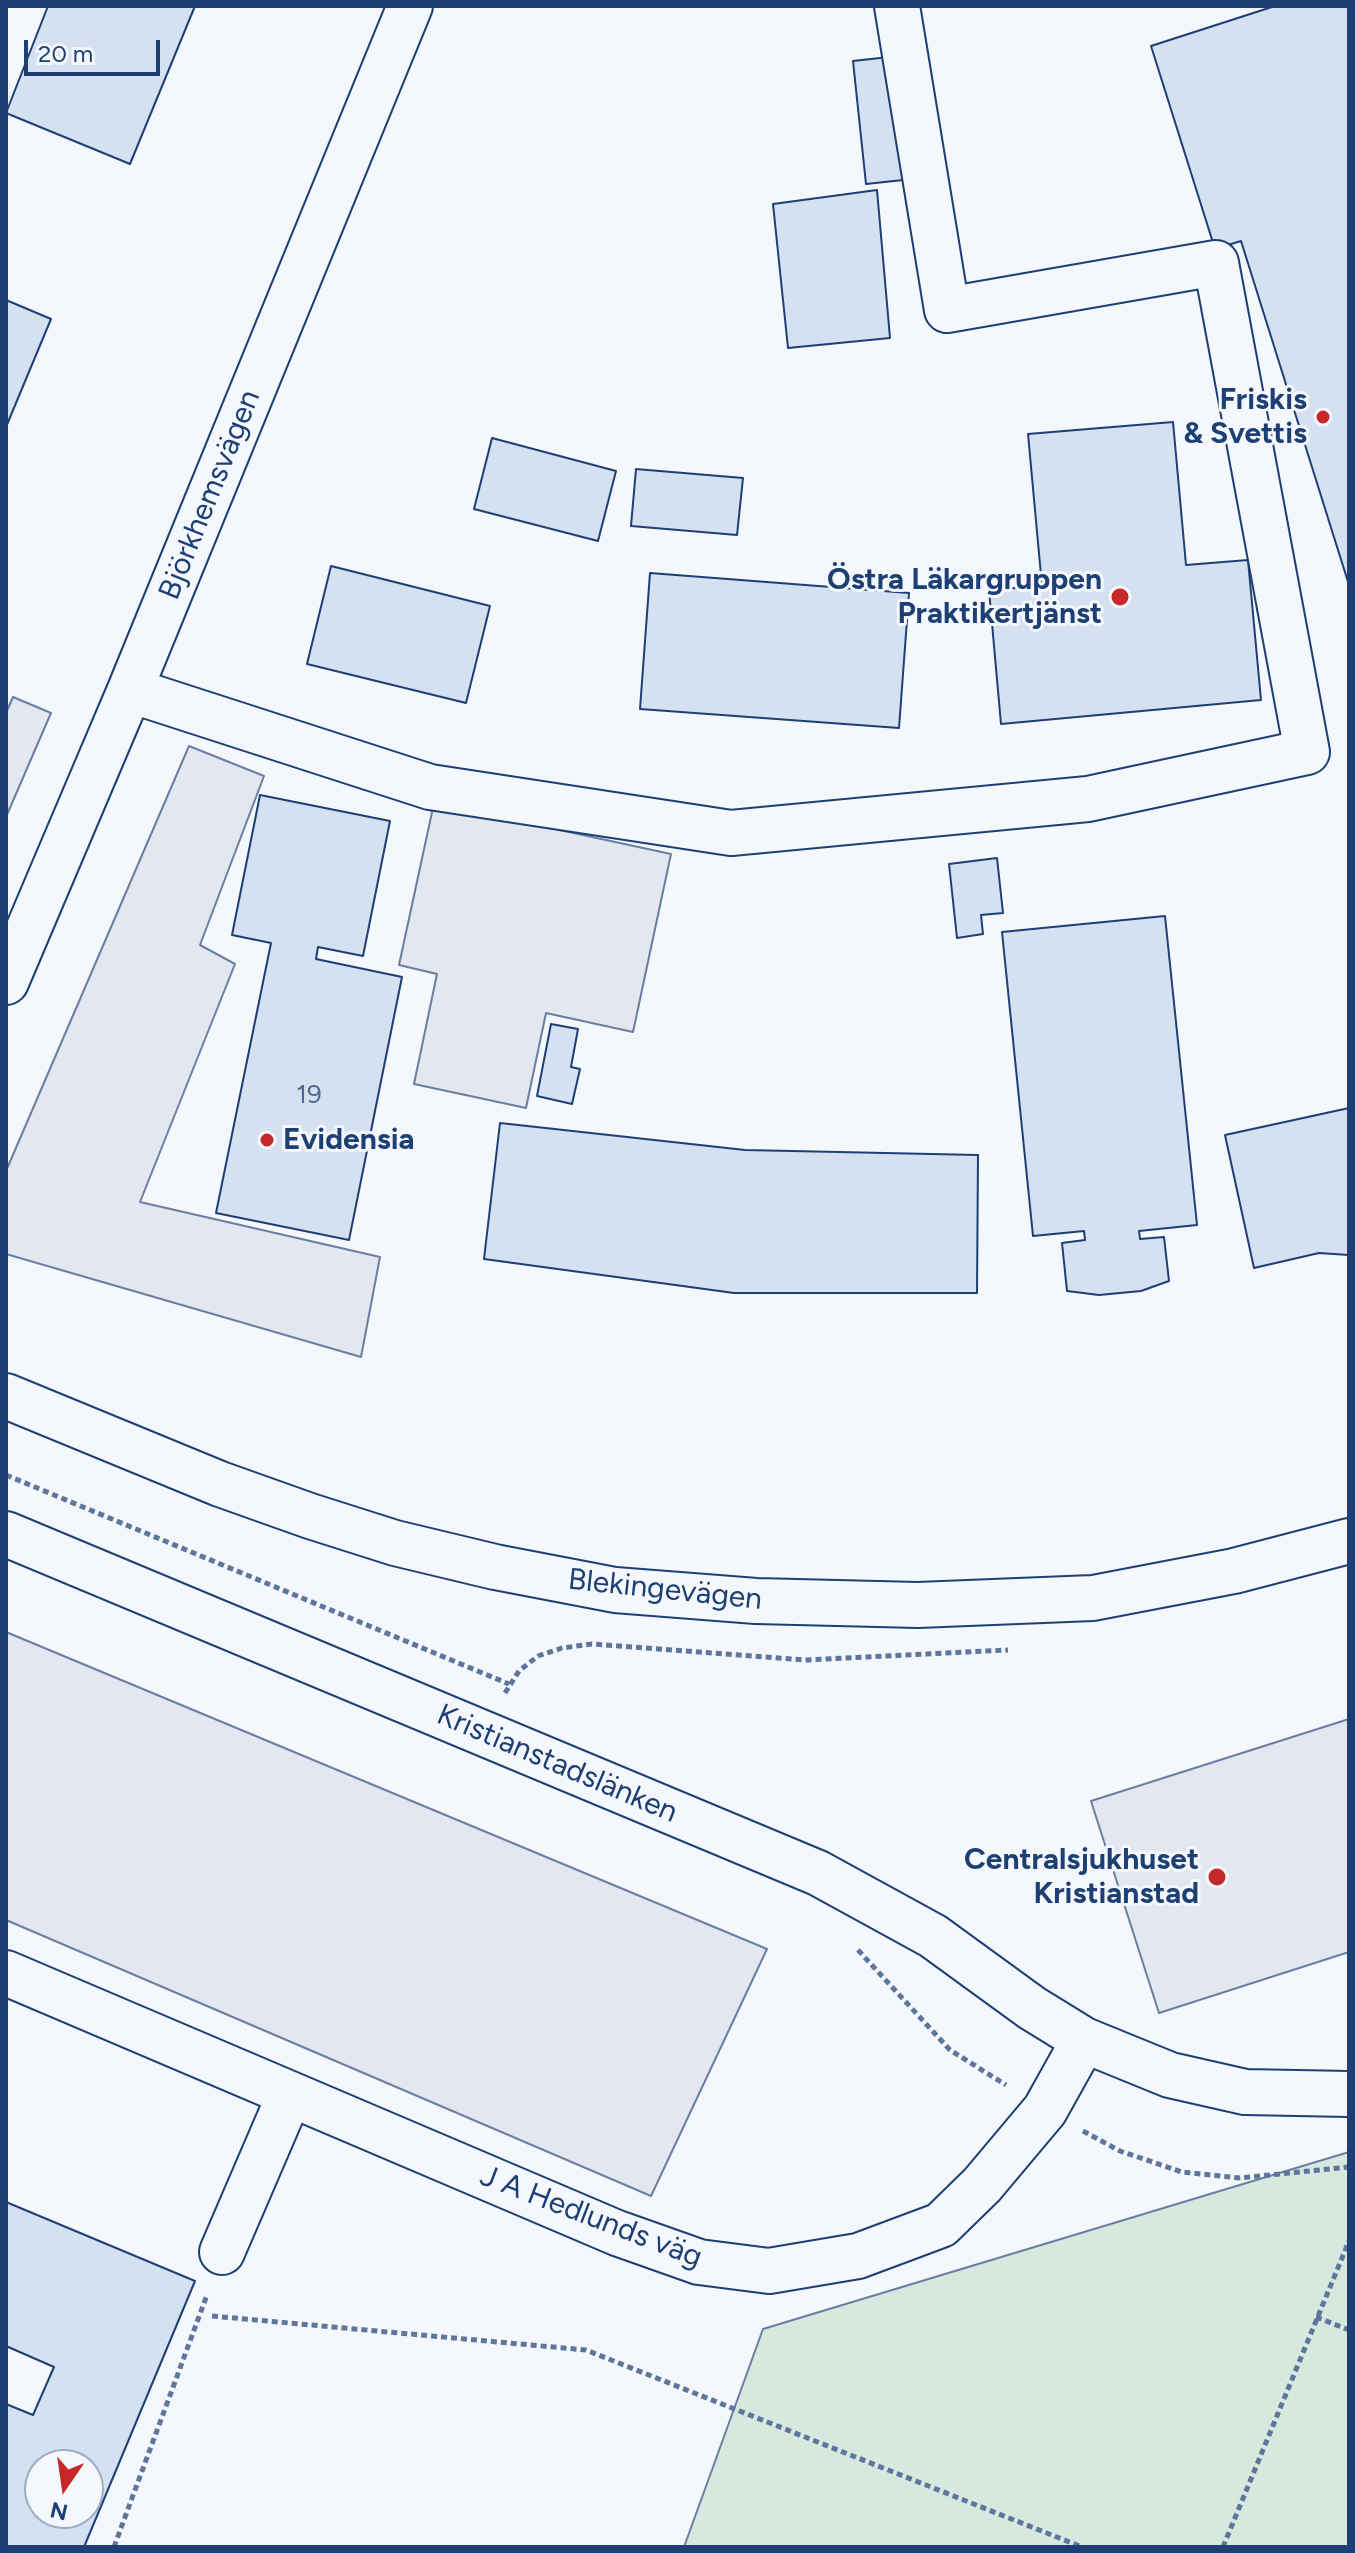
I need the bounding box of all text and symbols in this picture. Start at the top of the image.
scale bar [28,24,164,74]
text: 20 m [38,39,93,68]
place label: Friskis & Svettis [1183,382,1307,452]
street label: Björkhemsvägen [152,385,268,605]
marker: Friskis & Svettis [1314,408,1332,426]
place label: Östra Läkargruppen Praktikertjänst [827,562,1102,632]
marker: Östra Läkargruppen Praktikertjänst [1109,586,1131,608]
house number: 19 [296,1079,322,1111]
place label: Evidensia [283,1122,415,1158]
marker: Evidensia [258,1131,276,1149]
street label: Blekingevägen [566,1562,764,1618]
street label: Kristianstadslänken [431,1697,683,1831]
place label: Centralsjukhuset Kristianstad [964,1842,1199,1912]
marker: Centralsjukhuset Kristianstad [1206,1866,1228,1888]
street label: J A Hedlunds väg [475,2158,707,2276]
north arrow [24,2449,104,2529]
text: N [48,2496,70,2526]

